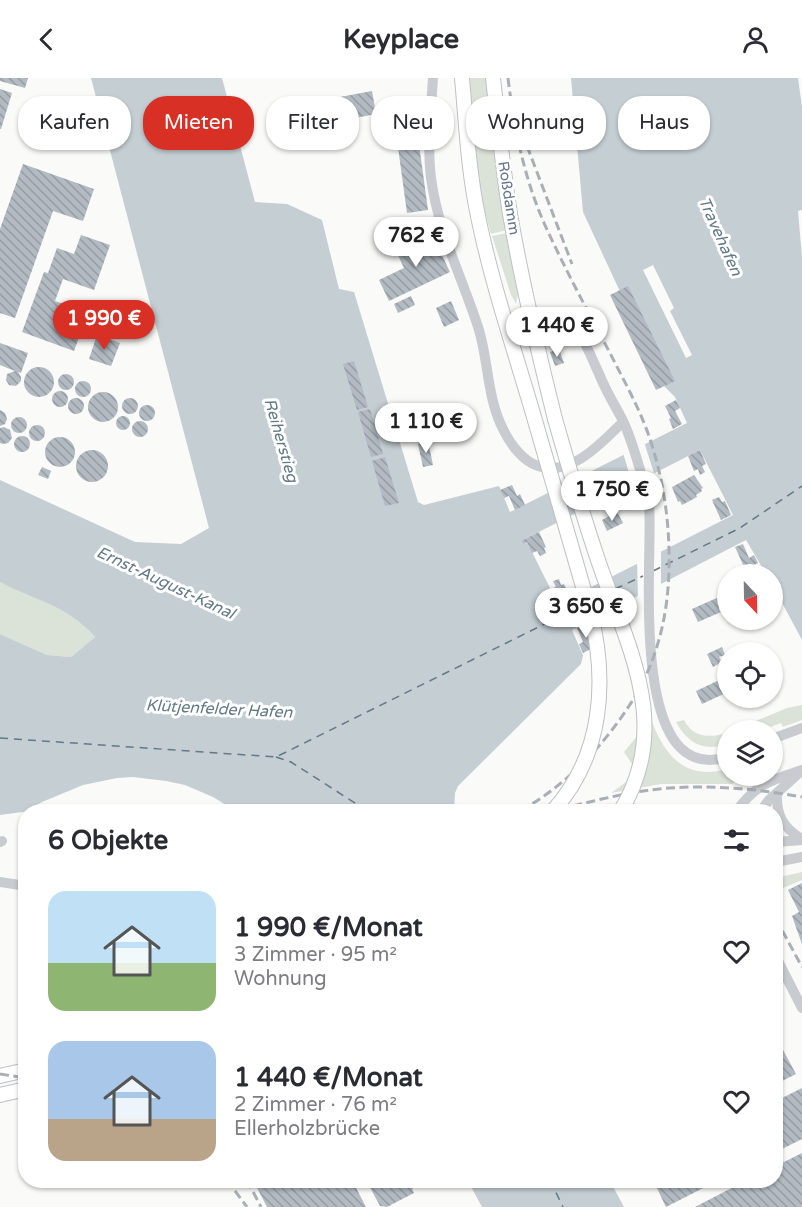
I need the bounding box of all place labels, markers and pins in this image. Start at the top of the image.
pin: 762 € [374,217,458,268]
pin: 1 990 € [49,300,159,351]
pin: 1 440 € [502,307,612,358]
pin: 1 110 € [371,403,481,454]
pin: 1 750 € [557,471,667,522]
pin: 3 650 € [531,588,641,639]

